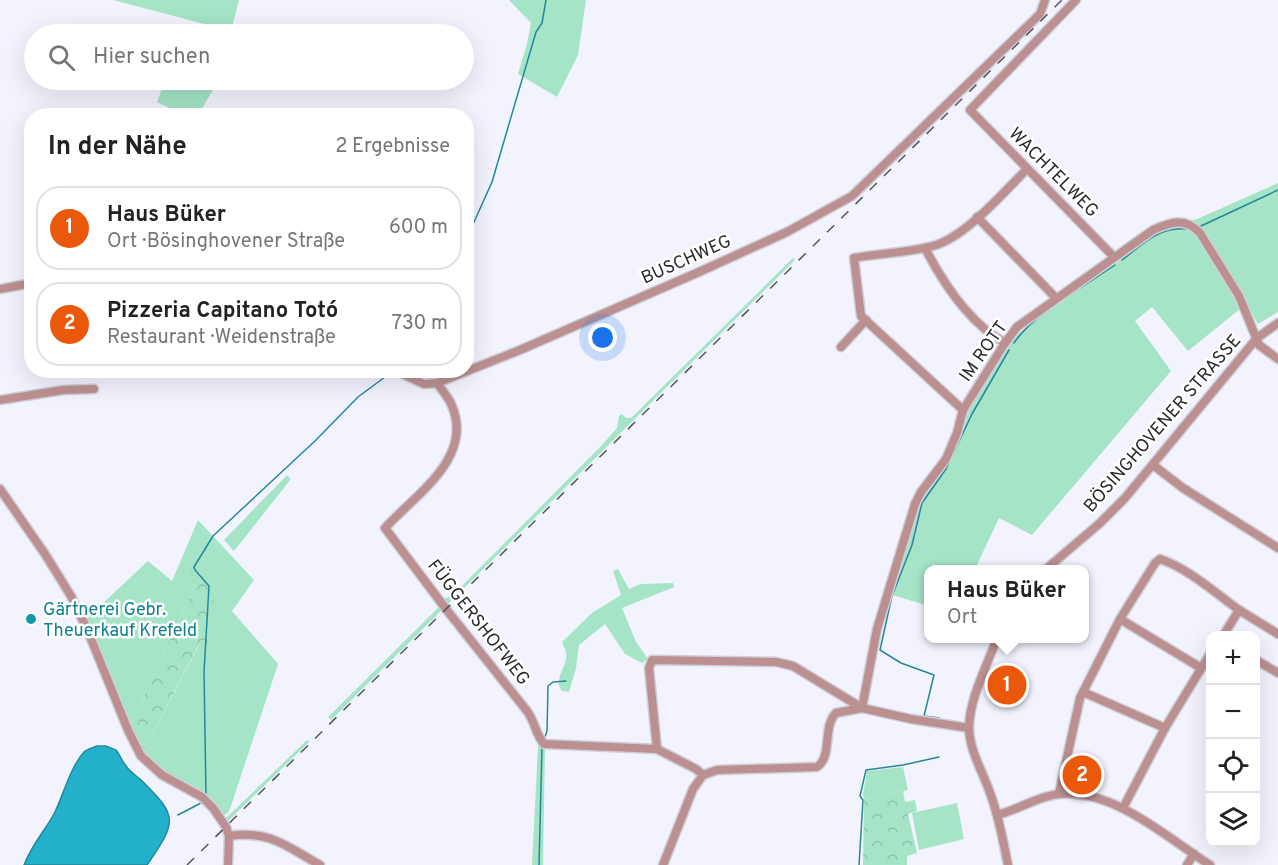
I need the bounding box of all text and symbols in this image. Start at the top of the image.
search box [24,24,474,90]
icon: search [45,41,78,74]
text: Hier suchen [93,44,210,71]
street label: WACHTELWEG [1003,123,1103,223]
text: In der Nähe [48,131,187,164]
text: 2 Ergebnisse [335,134,450,160]
text: Haus Büker [107,202,226,229]
text: 1 [66,215,74,241]
text: 600 m [389,215,448,241]
text: Ort · Bösinghovener Straße [107,229,345,255]
street label: BUSCHWEG [638,230,735,290]
text: Pizzeria Capitano Totó [107,298,338,325]
text: 2 [63,311,76,337]
text: 730 m [392,311,448,337]
street label: IM ROTT [955,317,1013,387]
your location [588,323,617,352]
text: Restaurant · Weidenstraße [107,325,336,351]
street label: BÖSINGHOVENER STRASSE [1078,329,1247,518]
street label: FÜGGERSHOFWEG [421,554,536,691]
popup [924,565,1089,643]
text: Haus Büker [947,578,1066,605]
place label: Gärtnerei Gebr. Theuerkauf Krefeld [43,599,197,643]
text: Ort [947,605,977,631]
marker: Gärtnerei Gebr. Theuerkauf Krefeld [24,612,38,626]
map controls [1206,631,1260,847]
button: + [1206,631,1260,685]
pin: 1 [988,662,1026,708]
button: − [1206,685,1260,739]
button: locate [1206,739,1260,793]
pin: 2 [1062,752,1102,798]
button: layers [1206,793,1260,847]

